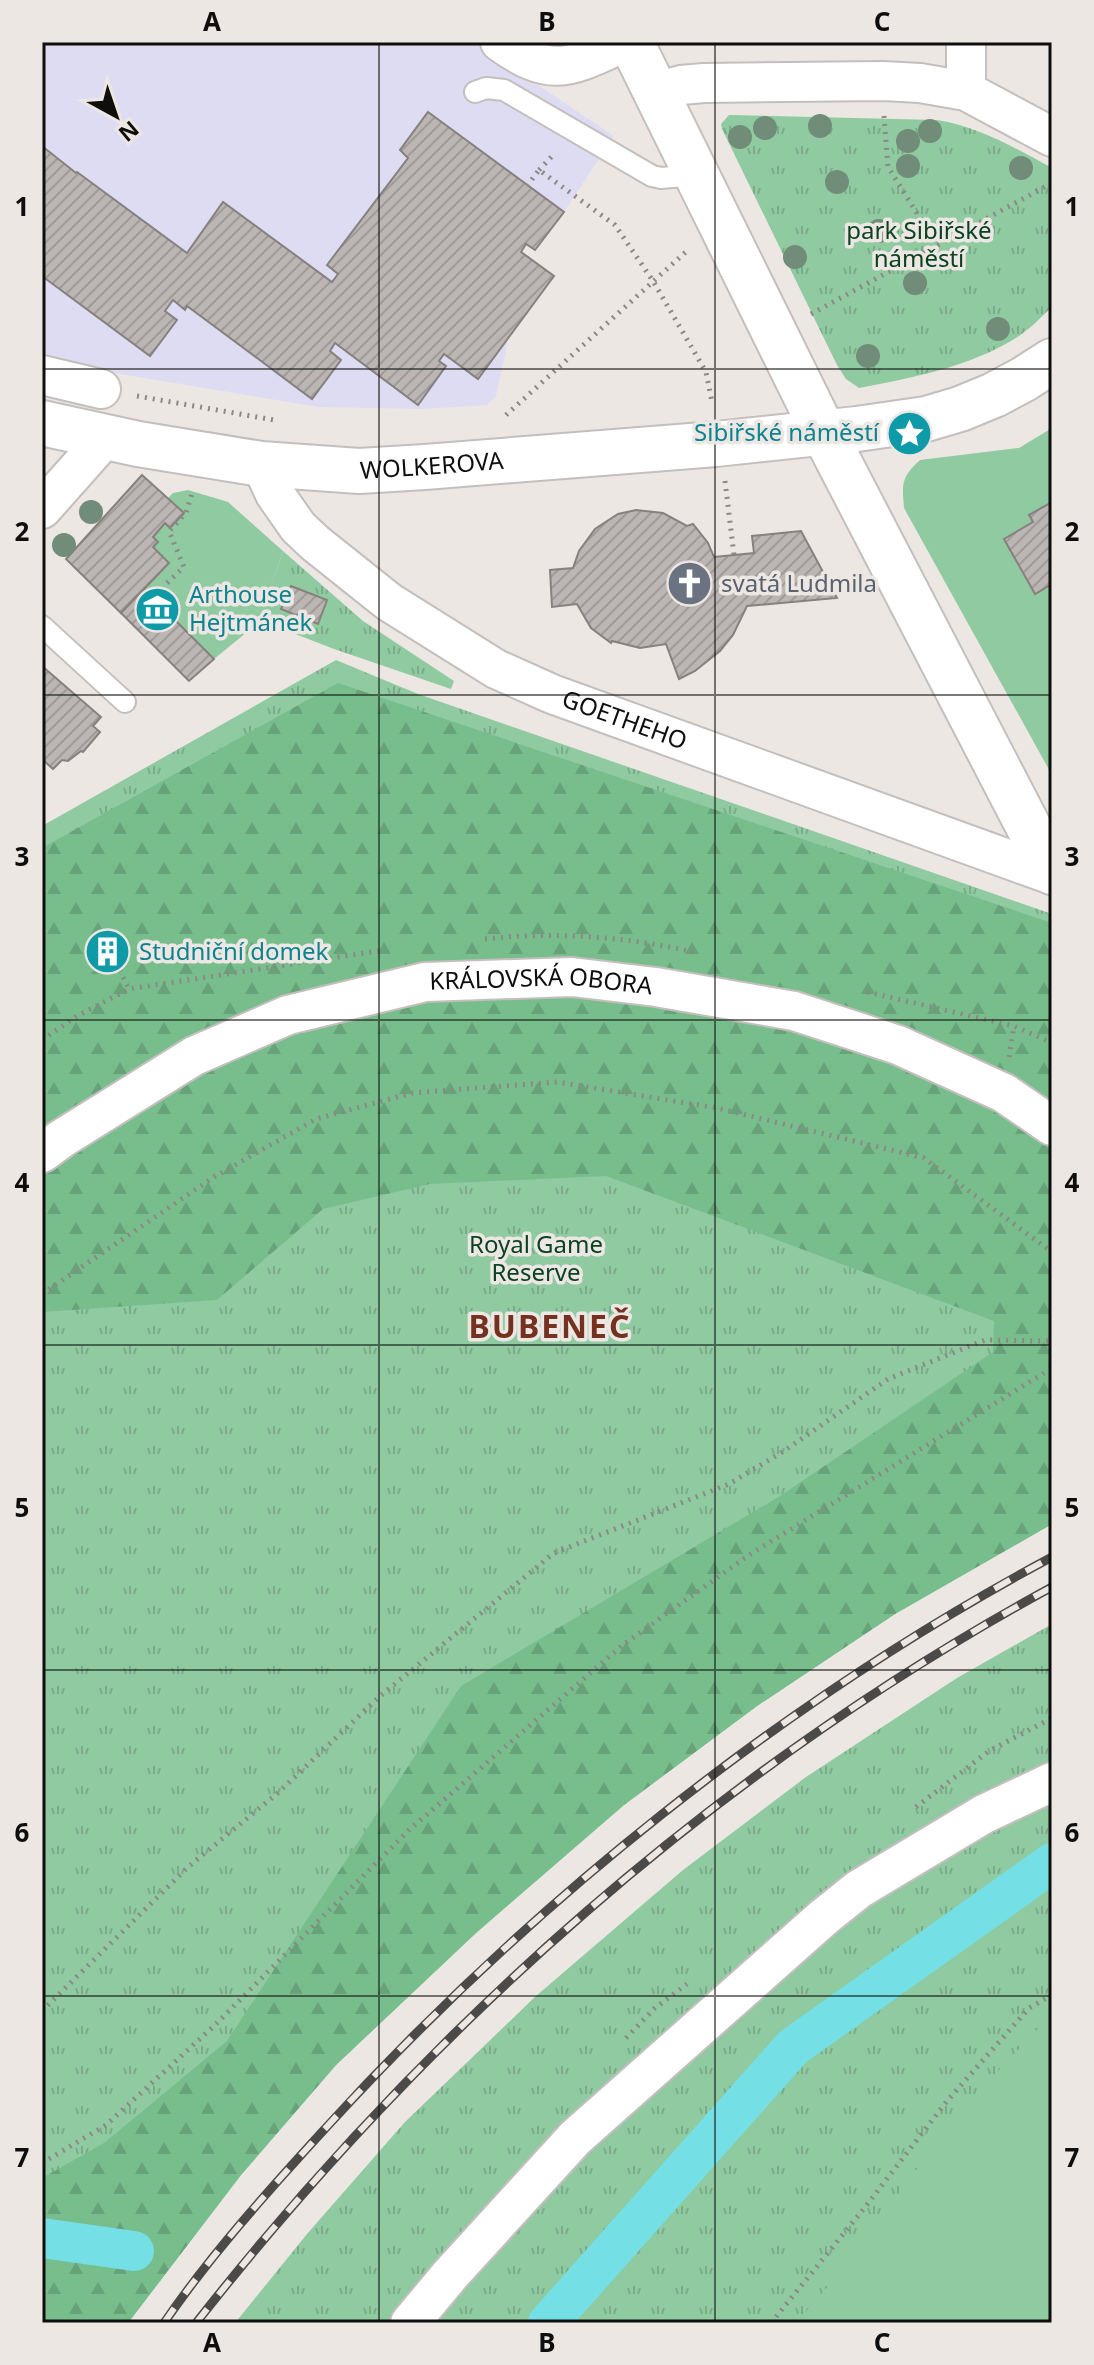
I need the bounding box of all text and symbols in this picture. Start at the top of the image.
text: A [203,3,221,39]
text: B [538,3,556,39]
text: C [874,3,890,39]
north arrow [76,76,156,156]
text: N [113,115,146,149]
text: 1 [15,188,29,224]
text: 1 [1065,188,1079,224]
park label: park Sibiřské náměstí [846,213,992,274]
place icon: Sibiřské náměstí [886,409,934,457]
place label: Sibiřské náměstí [694,415,880,448]
street label: WOLKEROVA [359,443,505,486]
text: 2 [15,513,30,549]
text: 2 [1065,513,1080,549]
church icon: svatá Ludmila [666,560,714,608]
place label: svatá Ludmila [721,566,877,599]
place label: Arthouse Hejtmánek [189,577,312,638]
museum icon: Arthouse Hejtmánek [134,585,182,633]
street label: GOETHEHO [558,681,692,757]
text: 3 [15,838,29,874]
text: 3 [1065,838,1079,874]
building icon: Studniční domek [84,928,132,976]
place label: Studniční domek [139,934,328,967]
street label: KRÁLOVSKÁ OBORA [429,959,655,1002]
text: 4 [15,1164,30,1200]
text: 4 [1065,1164,1080,1200]
park label: Royal Game Reserve [469,1227,603,1288]
district label: BUBENEČ [468,1304,632,1347]
text: 5 [15,1489,29,1525]
text: 5 [1065,1489,1079,1525]
text: 6 [15,1814,30,1850]
text: 6 [1065,1814,1080,1850]
text: 7 [15,2139,30,2175]
text: 7 [1065,2139,1080,2175]
text: A [203,2324,221,2360]
text: B [538,2324,556,2360]
text: C [874,2324,890,2360]

